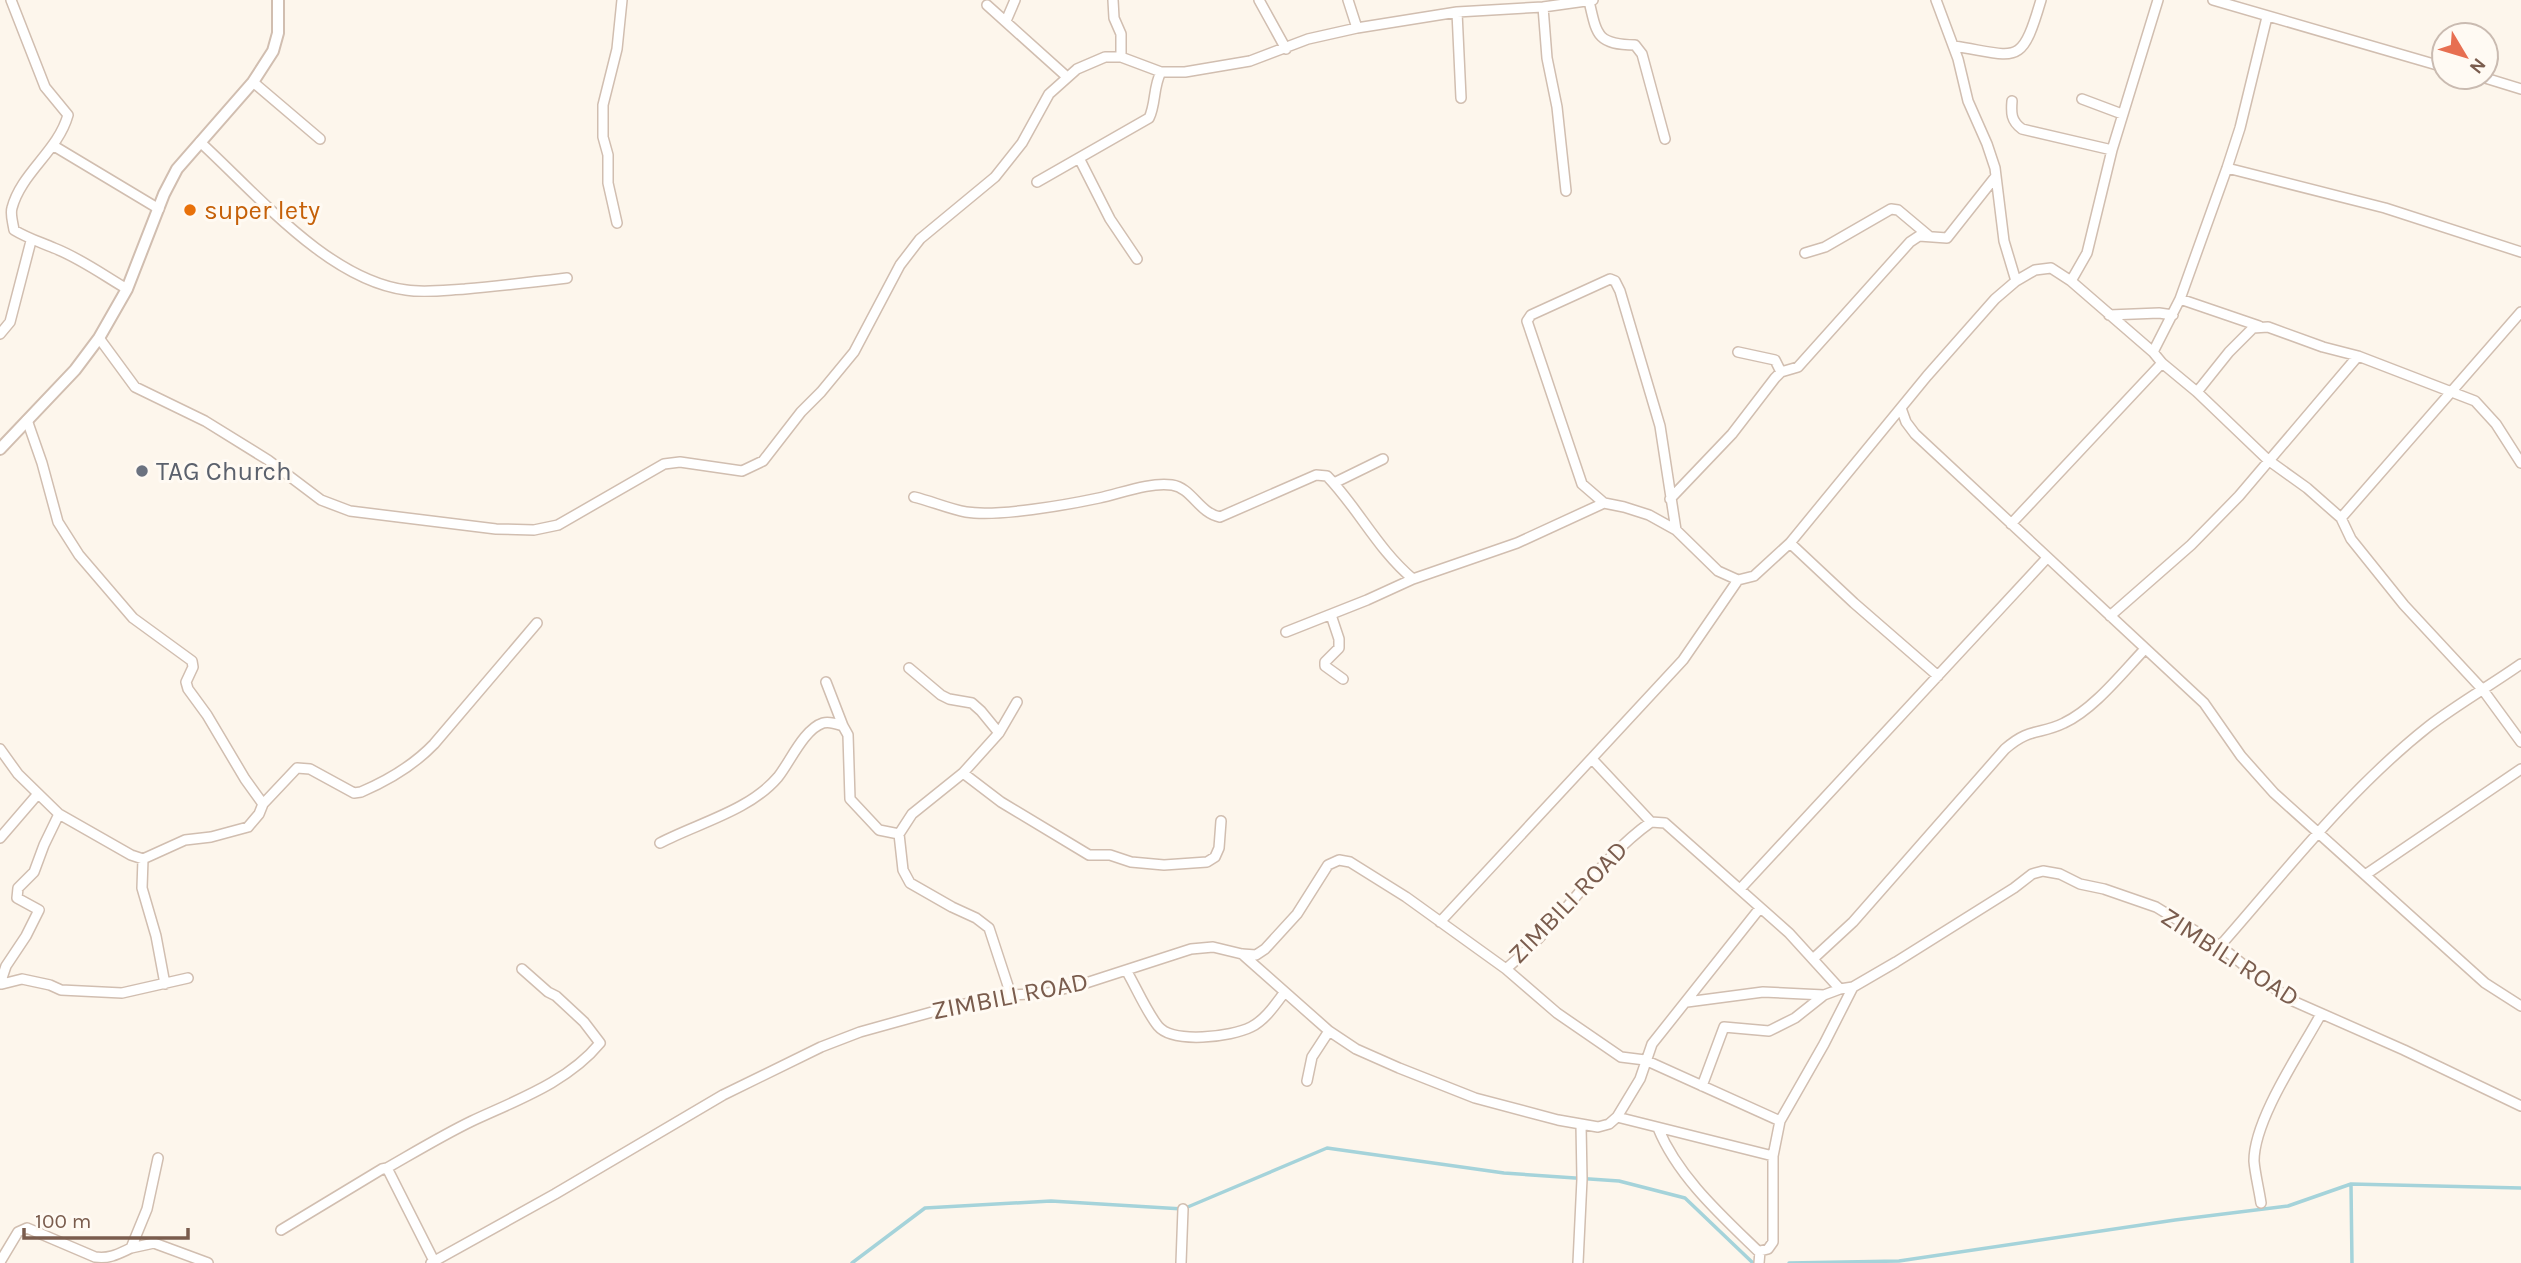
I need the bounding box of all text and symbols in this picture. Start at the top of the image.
north arrow [2430,21,2500,91]
text: N [2465,54,2490,78]
place label: super lety [204,195,320,226]
marker: super lety [182,202,198,218]
place label: TAG Church [156,456,292,487]
marker: TAG Church [134,463,150,479]
street label: ZIMBILI ROAD [1502,834,1634,970]
street label: ZIMBILI ROAD [2155,901,2305,1013]
street label: ZIMBILI ROAD [929,966,1091,1026]
scale bar [24,1196,189,1240]
text: 100 m [35,1209,92,1233]

